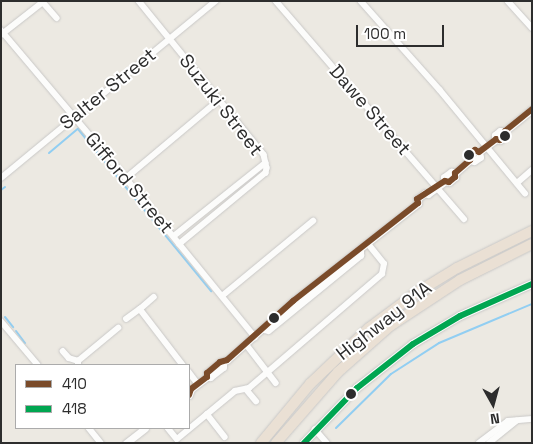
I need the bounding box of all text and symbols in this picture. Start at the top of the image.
scale bar [358,15,446,47]
text: 100 m [364,24,406,43]
street label: Salter Street [55,43,161,135]
street label: Suzuki Street [174,50,268,160]
street label: Dawe Street [324,60,416,160]
street label: Gifford Street [80,128,178,238]
unlabelled marker [500,131,510,141]
unlabelled marker [464,150,474,160]
street label: Highway 91A [332,277,436,365]
unlabelled marker [269,313,279,323]
legend [15,364,190,429]
text: 410 [62,374,87,393]
north arrow [468,379,518,429]
unlabelled marker [346,389,356,399]
text: 418 [62,399,87,418]
text: N [489,409,501,428]

